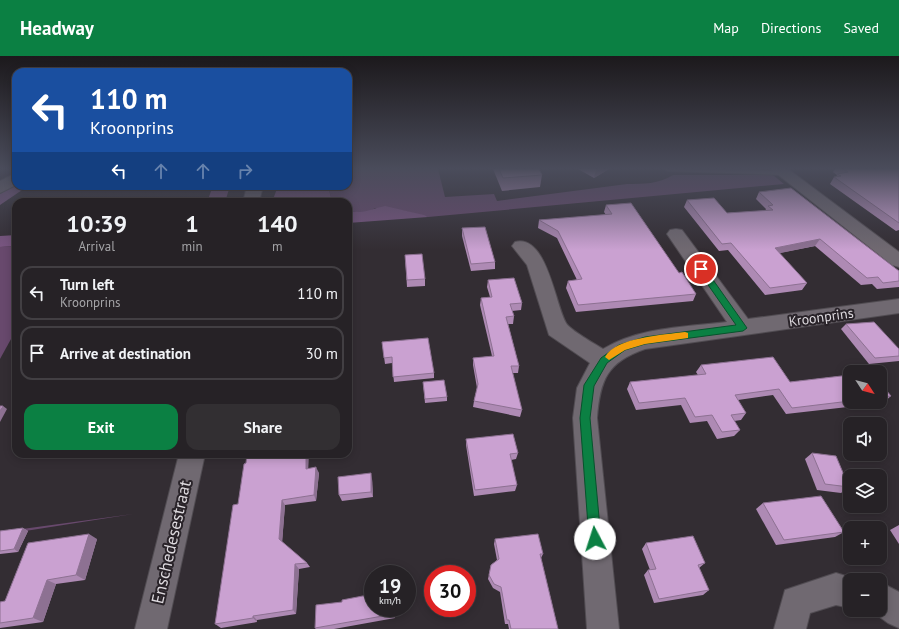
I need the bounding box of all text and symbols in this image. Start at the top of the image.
text: Headway [20,16,94,40]
text: Map [713,19,739,37]
text: Directions [761,19,821,37]
text: Saved [843,19,879,37]
text: 110 m [90,80,167,117]
icon: left [24,84,76,136]
text: Kroonprins [90,116,174,139]
icon: left [108,160,130,182]
icon: ahead [150,160,172,182]
icon: ahead [192,160,214,182]
icon: right [234,160,256,182]
text: 10:39 [66,208,127,239]
text: 1 [185,208,199,239]
text: 140 [257,208,298,239]
text: Arrival [79,238,115,255]
text: min [181,238,203,255]
text: m [272,238,283,255]
pin [684,252,718,286]
icon: arrive [690,258,712,280]
text: Turn left [60,275,114,294]
icon: left [26,282,48,304]
text: 110 m [297,284,338,303]
text: Kroonprins [60,294,121,311]
street label: Kroonprins [787,304,855,330]
icon: arrive [26,342,48,364]
text: Arrive at destination [60,344,191,363]
text: 30 m [305,344,338,363]
north arrow [843,365,887,409]
map controls [843,365,887,617]
button: Exit [24,404,178,450]
button: Share [186,404,340,450]
button: sound [843,417,887,461]
button: layers [843,469,887,513]
street label: Enschedesestraat [146,478,196,606]
position arrow [574,518,616,560]
button: + [843,521,887,565]
speed limit sign: 30 [424,565,476,617]
text: 19 [379,573,401,599]
button: − [843,573,887,617]
text: km/h [379,594,401,607]

